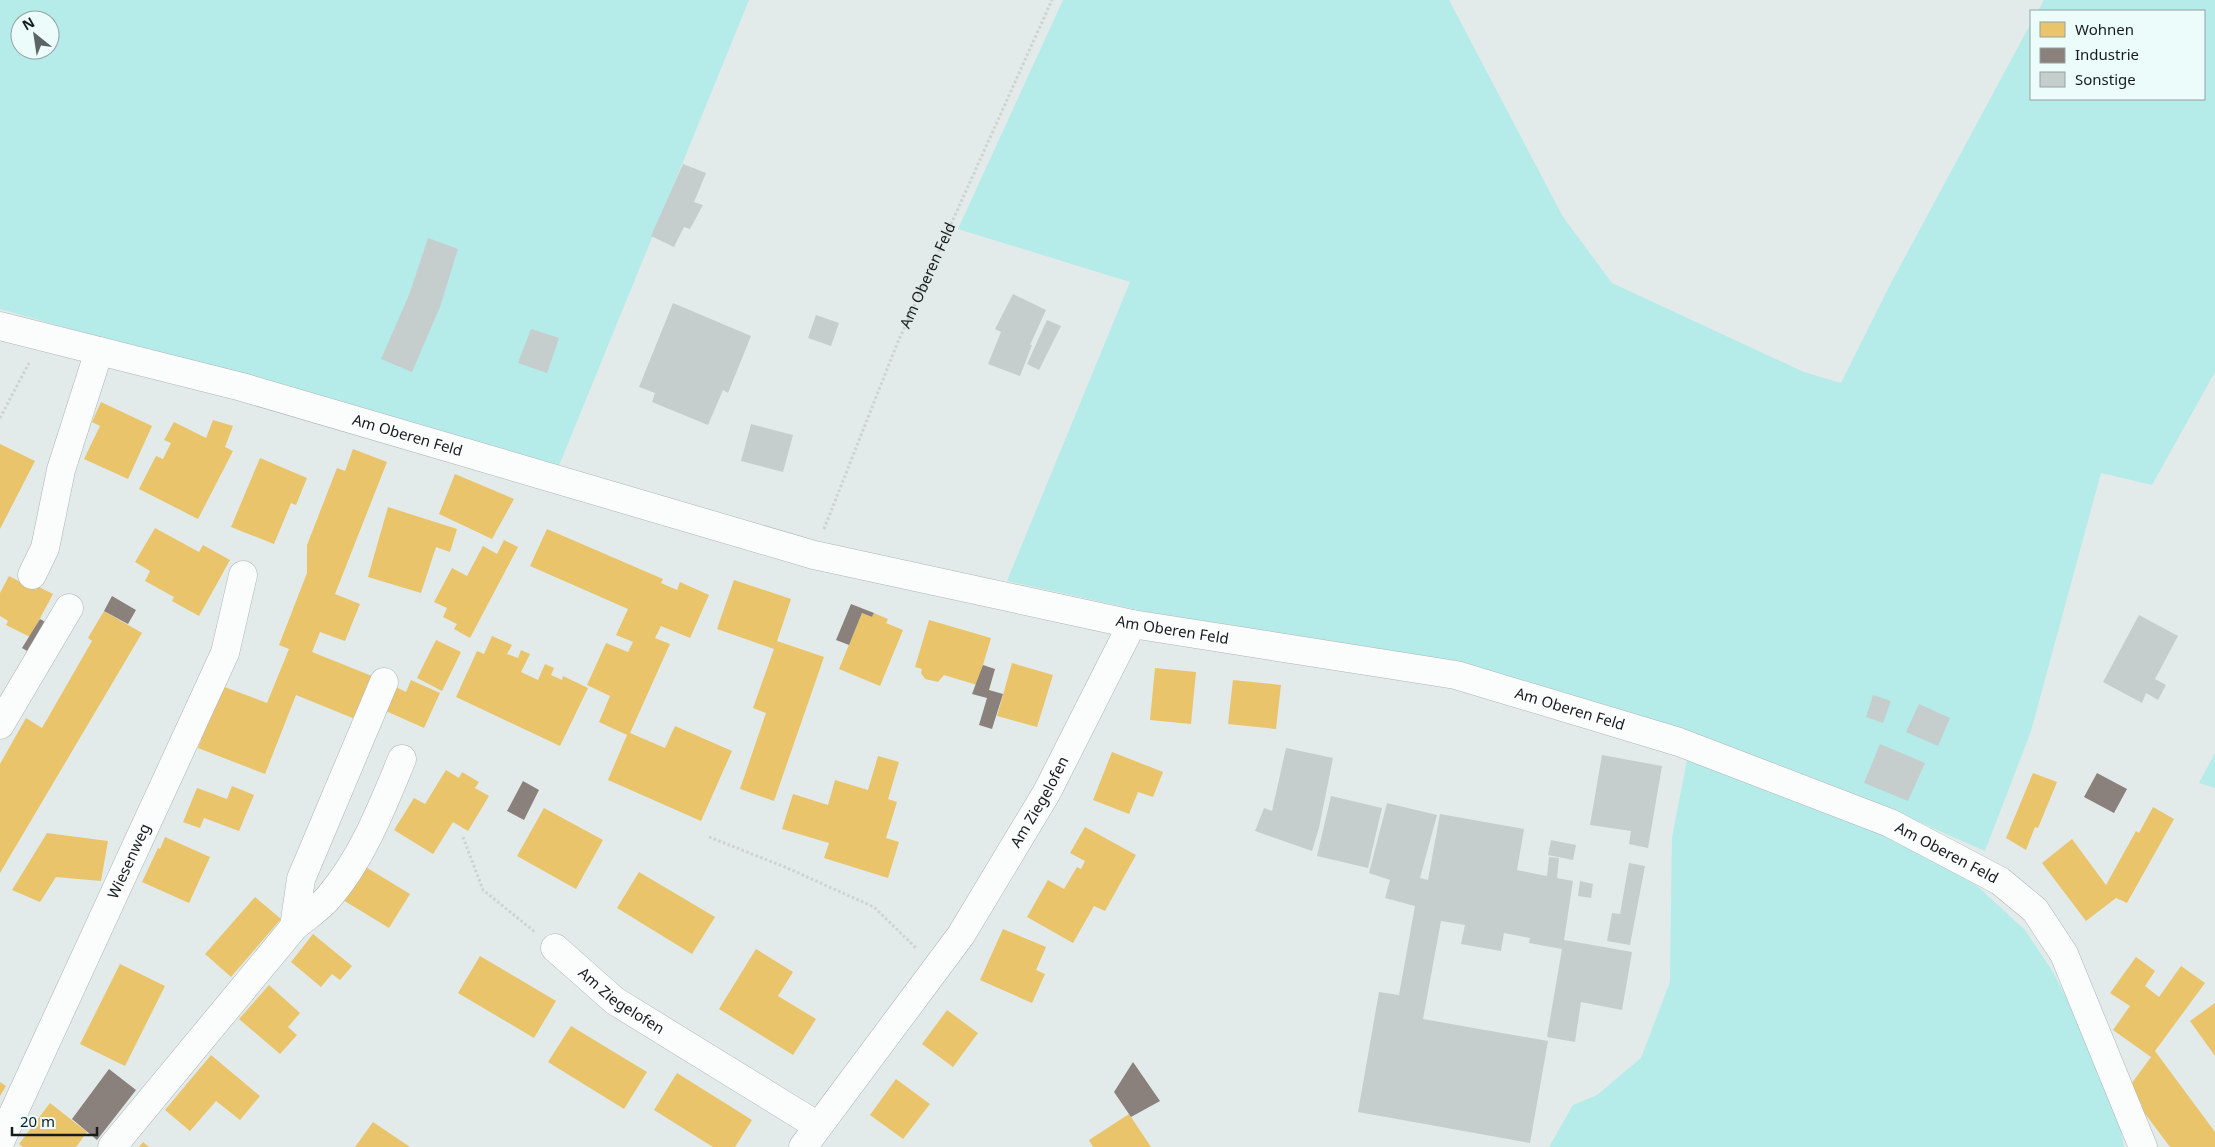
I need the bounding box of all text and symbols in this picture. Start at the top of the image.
north arrow [10,10,60,60]
legend [2030,10,2205,100]
text: N [19,12,38,34]
text: Wohnen [2075,19,2134,39]
text: Industrie [2075,44,2139,64]
text: Sonstige [2075,69,2136,89]
street label: Am Oberen Feld [894,219,959,331]
street label: Am Oberen Feld [350,409,465,460]
street label: Am Oberen Feld [1114,610,1230,648]
street label: Am Oberen Feld [1513,682,1628,734]
street label: Am Ziegelofen [1005,752,1073,851]
street label: Am Oberen Feld [1892,817,2002,887]
street label: Wiesenweg [102,820,154,902]
street label: Am Ziegelofen [575,962,668,1038]
scale bar [12,1104,98,1136]
text: 20 m [20,1111,55,1131]

